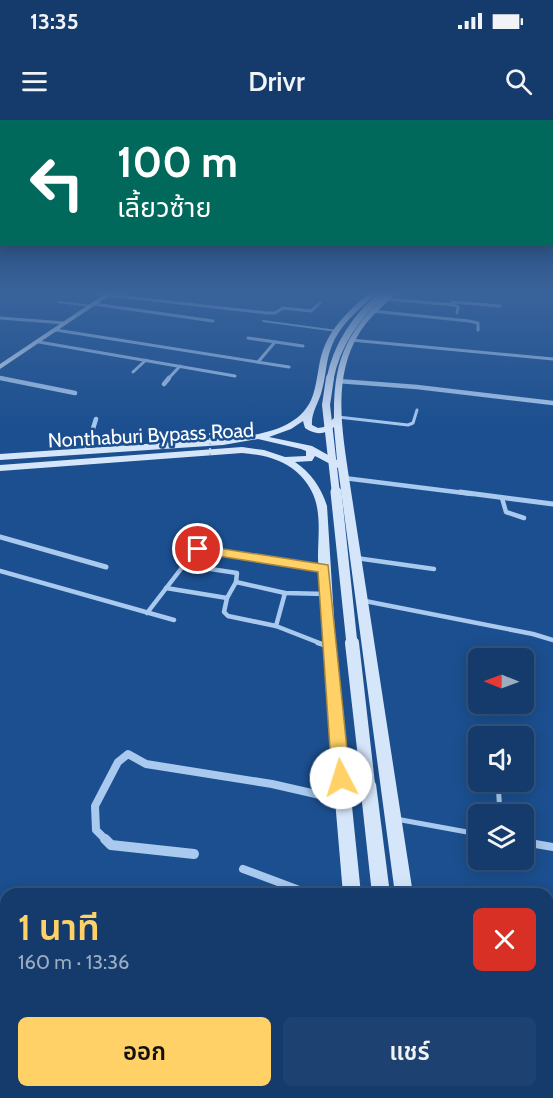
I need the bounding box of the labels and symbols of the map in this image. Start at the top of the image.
street label: Nonthaburi Bypass Road [47,418,255,452]
pin [172,523,223,574]
north arrow [468,648,534,714]
position arrow [309,746,373,810]

